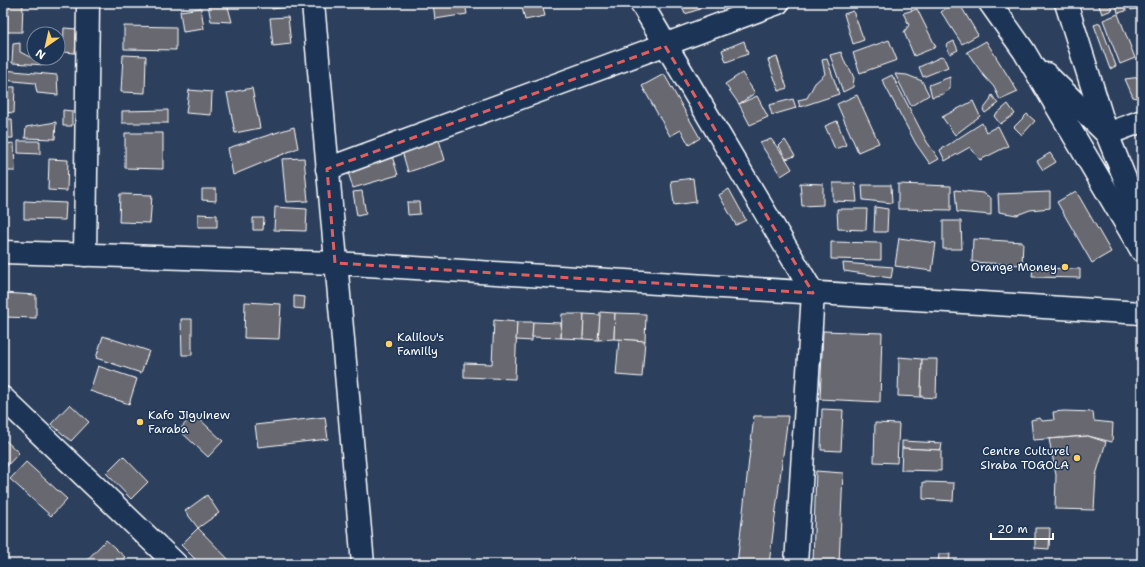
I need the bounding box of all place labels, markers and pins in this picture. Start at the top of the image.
place label: Orange Money [971,259,1057,275]
marker: Orange Money [1060,262,1070,272]
place label: Kalilou's Familly [397,329,444,359]
marker: Kalilou's Familly [384,339,394,349]
place label: Kafo Jiguinew Faraba [148,407,231,437]
marker: Kafo Jiguinew Faraba [135,417,145,427]
place label: Centre Culturel Siraba TOGOLA [980,443,1069,473]
marker: Centre Culturel Siraba TOGOLA [1072,453,1082,463]

